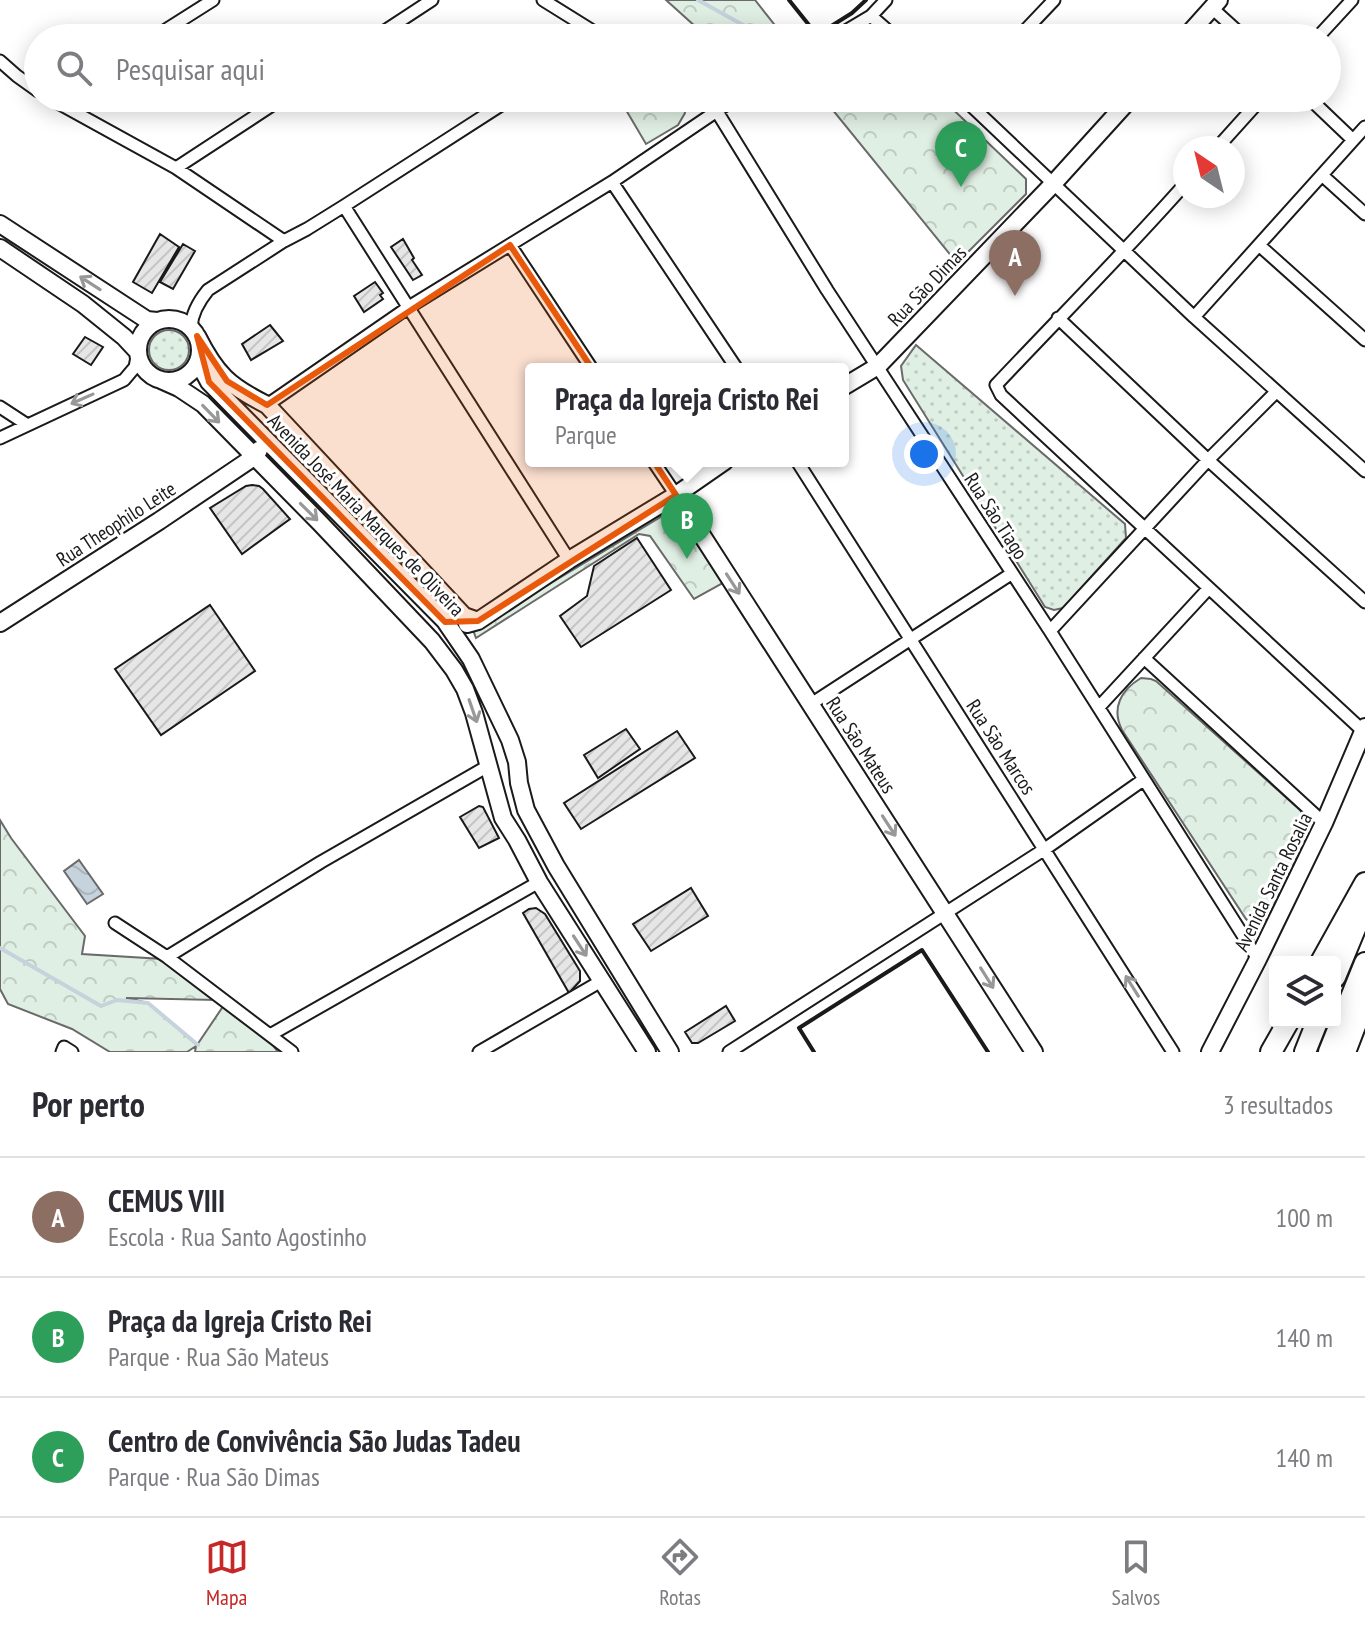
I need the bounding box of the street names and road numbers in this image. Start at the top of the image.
street label: Rua São Dimas [882,240,972,332]
street label: Avenida José Maria Marques de Oliveira [262,408,470,622]
street label: Rua São Tiago [958,468,1034,564]
street label: Rua Theophilo Leite [51,476,181,572]
street label: Rua São Mateus [820,692,902,798]
street label: Rua São Marcos [961,694,1042,800]
street label: Avenida Santa Rosalia [1228,808,1318,956]

